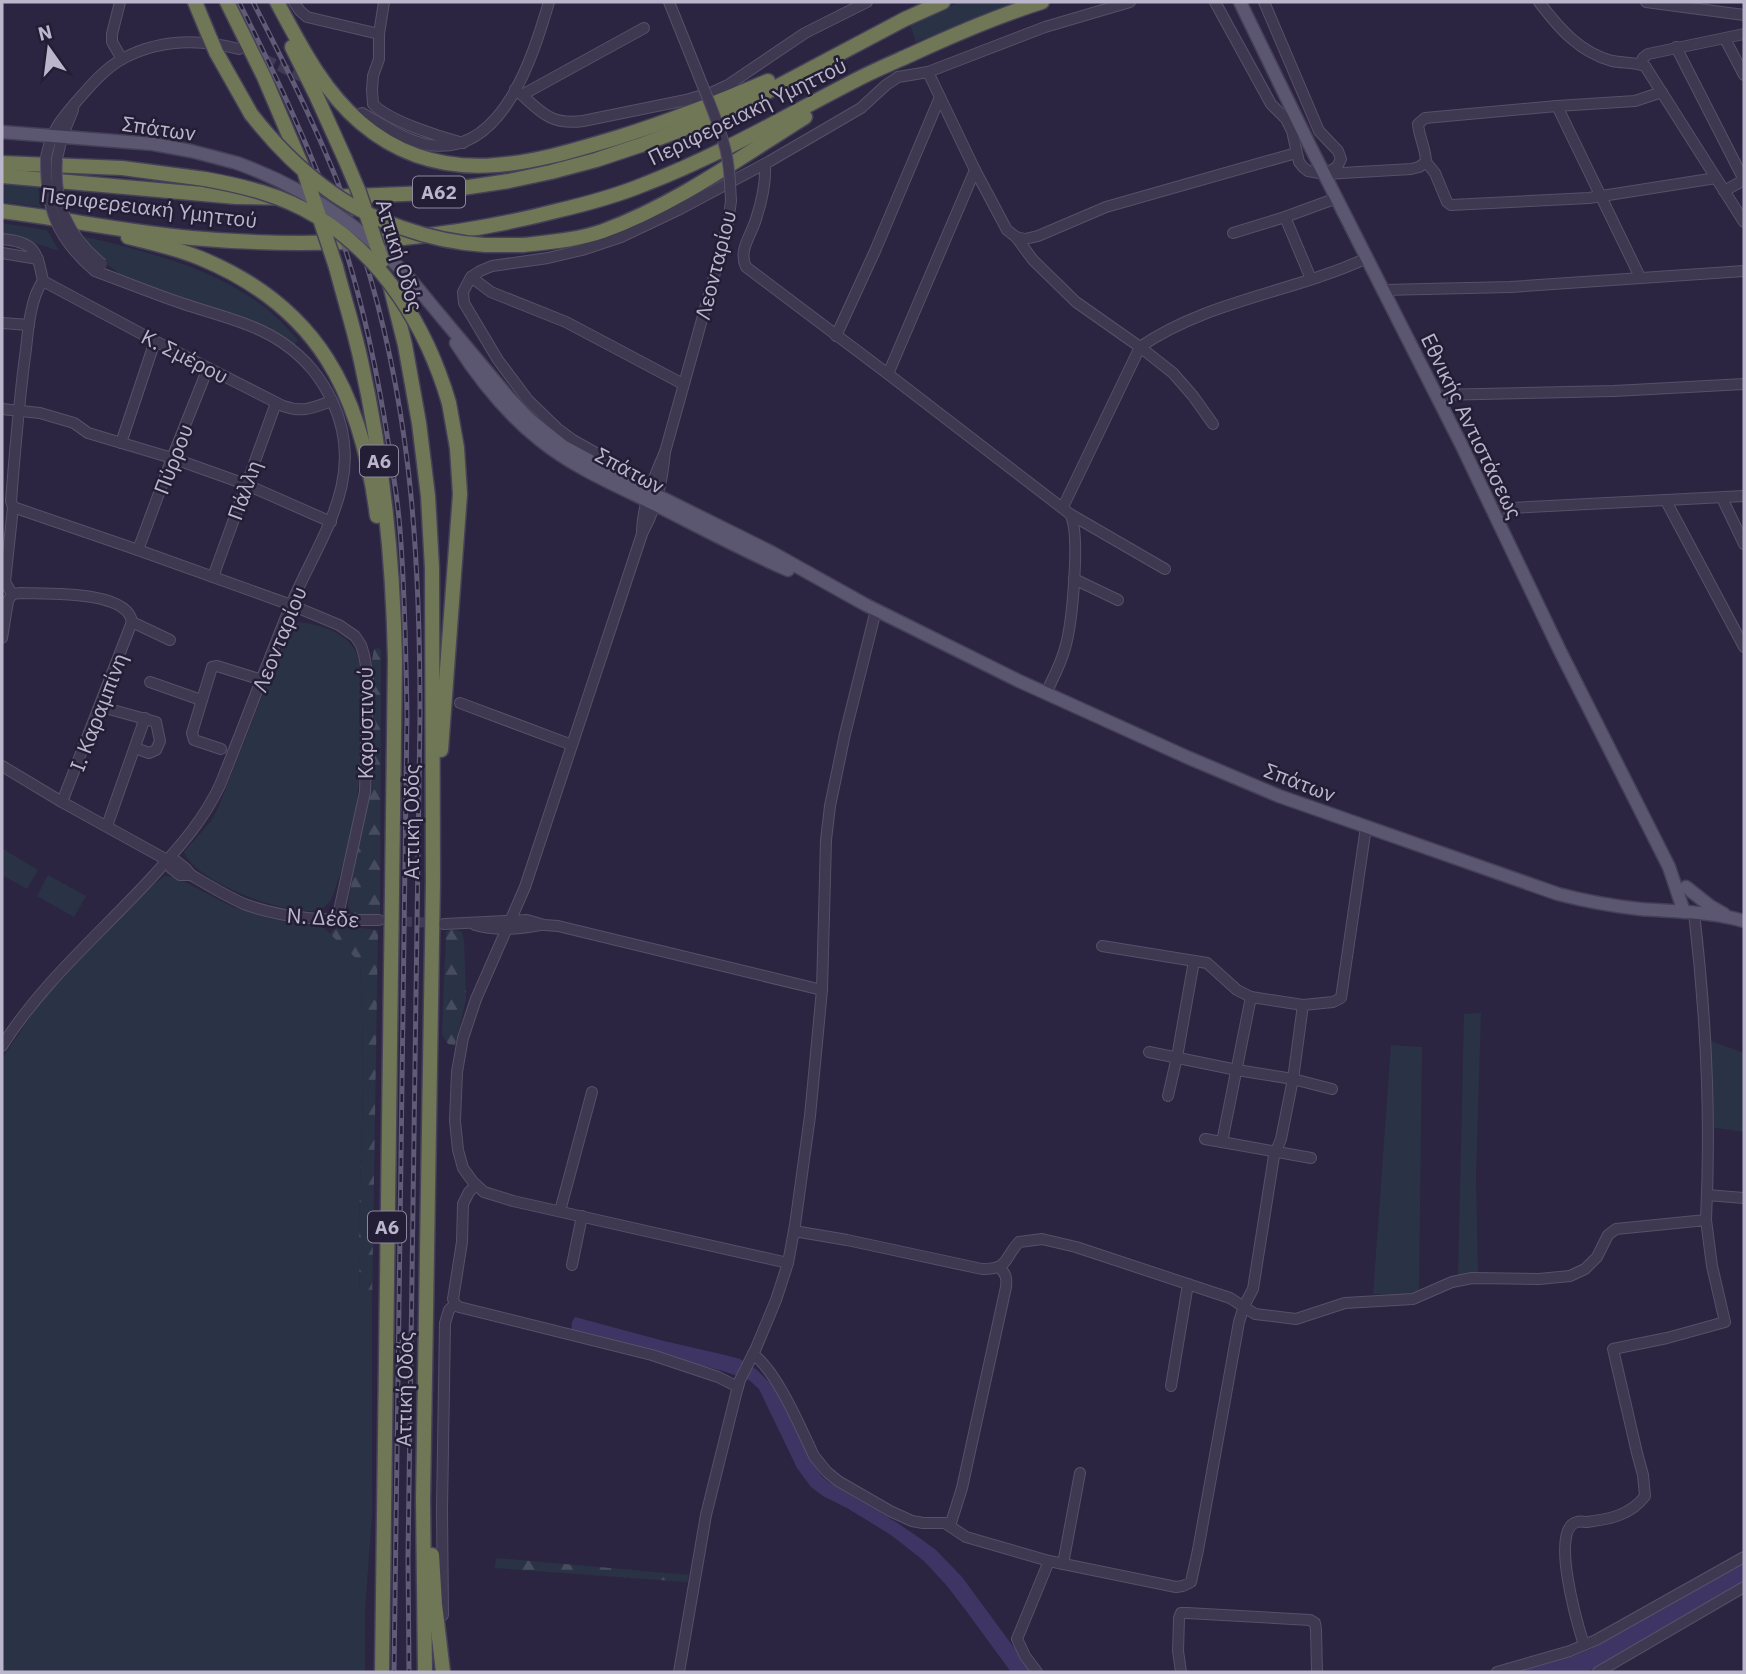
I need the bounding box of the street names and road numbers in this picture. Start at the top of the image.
street label: Περιφερειακή Υμηττού [643,51,851,171]
street label: Σπάτων [120,109,198,147]
road number: Α62 [413,176,465,208]
street label: Περιφερειακή Υμηττού [39,180,259,234]
street label: Αττική Οδός [370,196,430,314]
street label: Λεονταρίου [688,207,742,323]
street label: Κ. Σμέρου [137,322,233,390]
street label: Εθνικής Αντιστάσεως [1415,328,1529,524]
street label: Πύρρου [147,420,199,498]
street label: Σπάτων [591,440,669,500]
road number: Α6 [360,446,398,476]
street label: Πάλλη [220,456,268,524]
street label: Λεονταρίου [245,582,313,696]
street label: Ι. Καραμπίνη [63,649,133,775]
street label: Καρυστινού [351,667,379,779]
street label: Σπάτων [1260,756,1340,808]
street label: Αττική Οδός [397,764,425,880]
street label: Ν. Δέδε [286,901,360,934]
road number: Α6 [368,1212,406,1242]
street label: Αττική Οδός [389,1331,419,1447]

